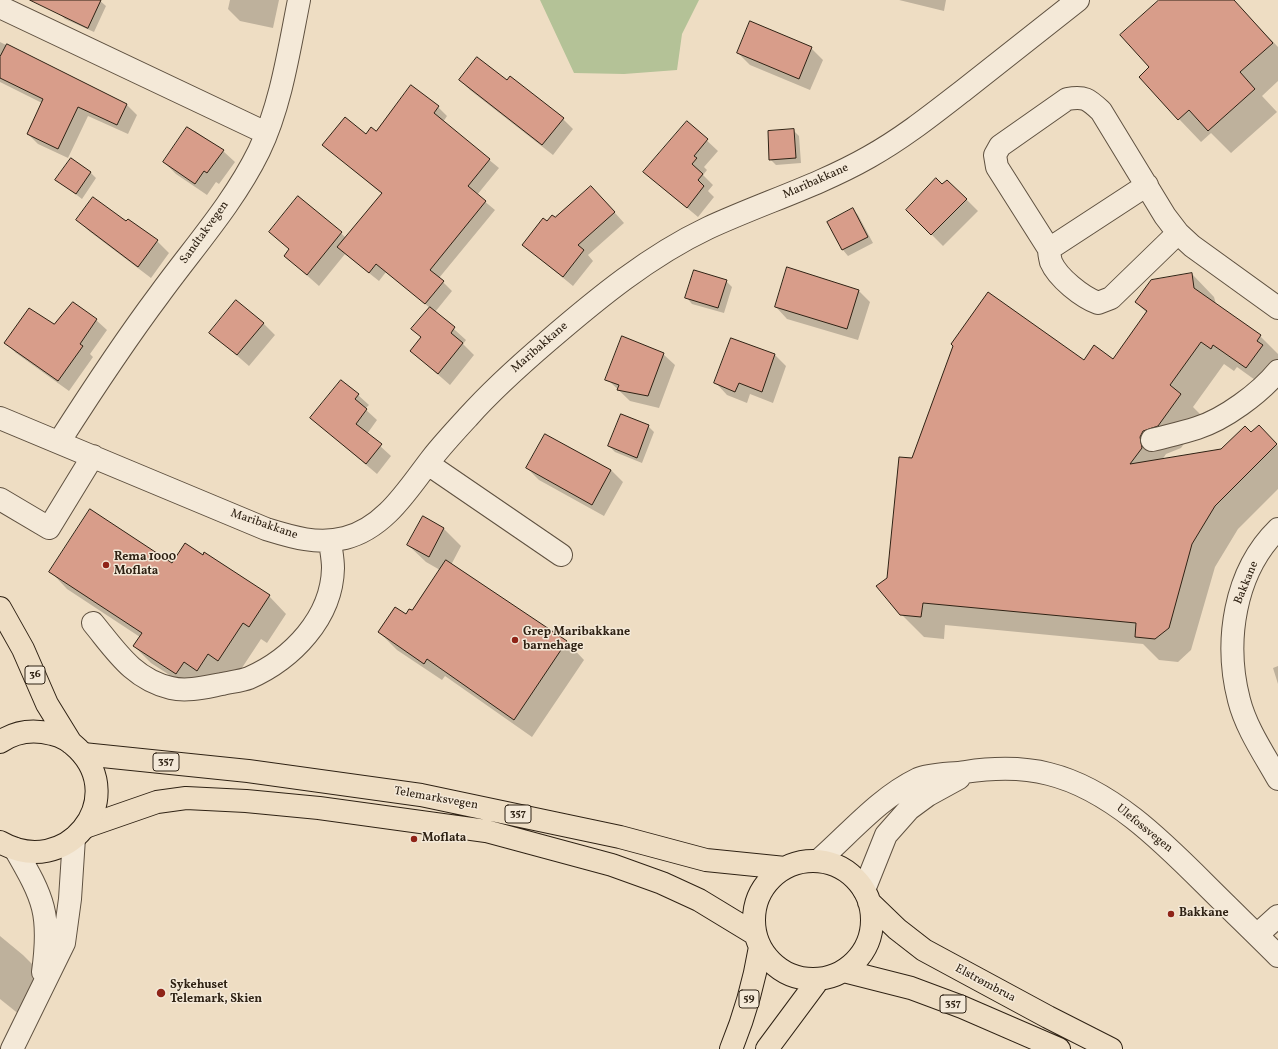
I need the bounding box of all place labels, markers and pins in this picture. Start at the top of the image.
place label: Rema 1000 Moflata [114,551,176,579]
marker: Rema 1000 Moflata [101,560,111,570]
place label: Grep Maribakkane barnehage [523,626,630,654]
marker: Grep Maribakkane barnehage [510,635,520,645]
place label: Moflata [422,832,466,846]
marker: Moflata [409,834,419,844]
place label: Bakkane [1179,907,1229,921]
marker: Bakkane [1166,909,1176,919]
place label: Sykehuset Telemark, Skien [170,979,262,1007]
marker: Sykehuset Telemark, Skien [155,987,167,999]

